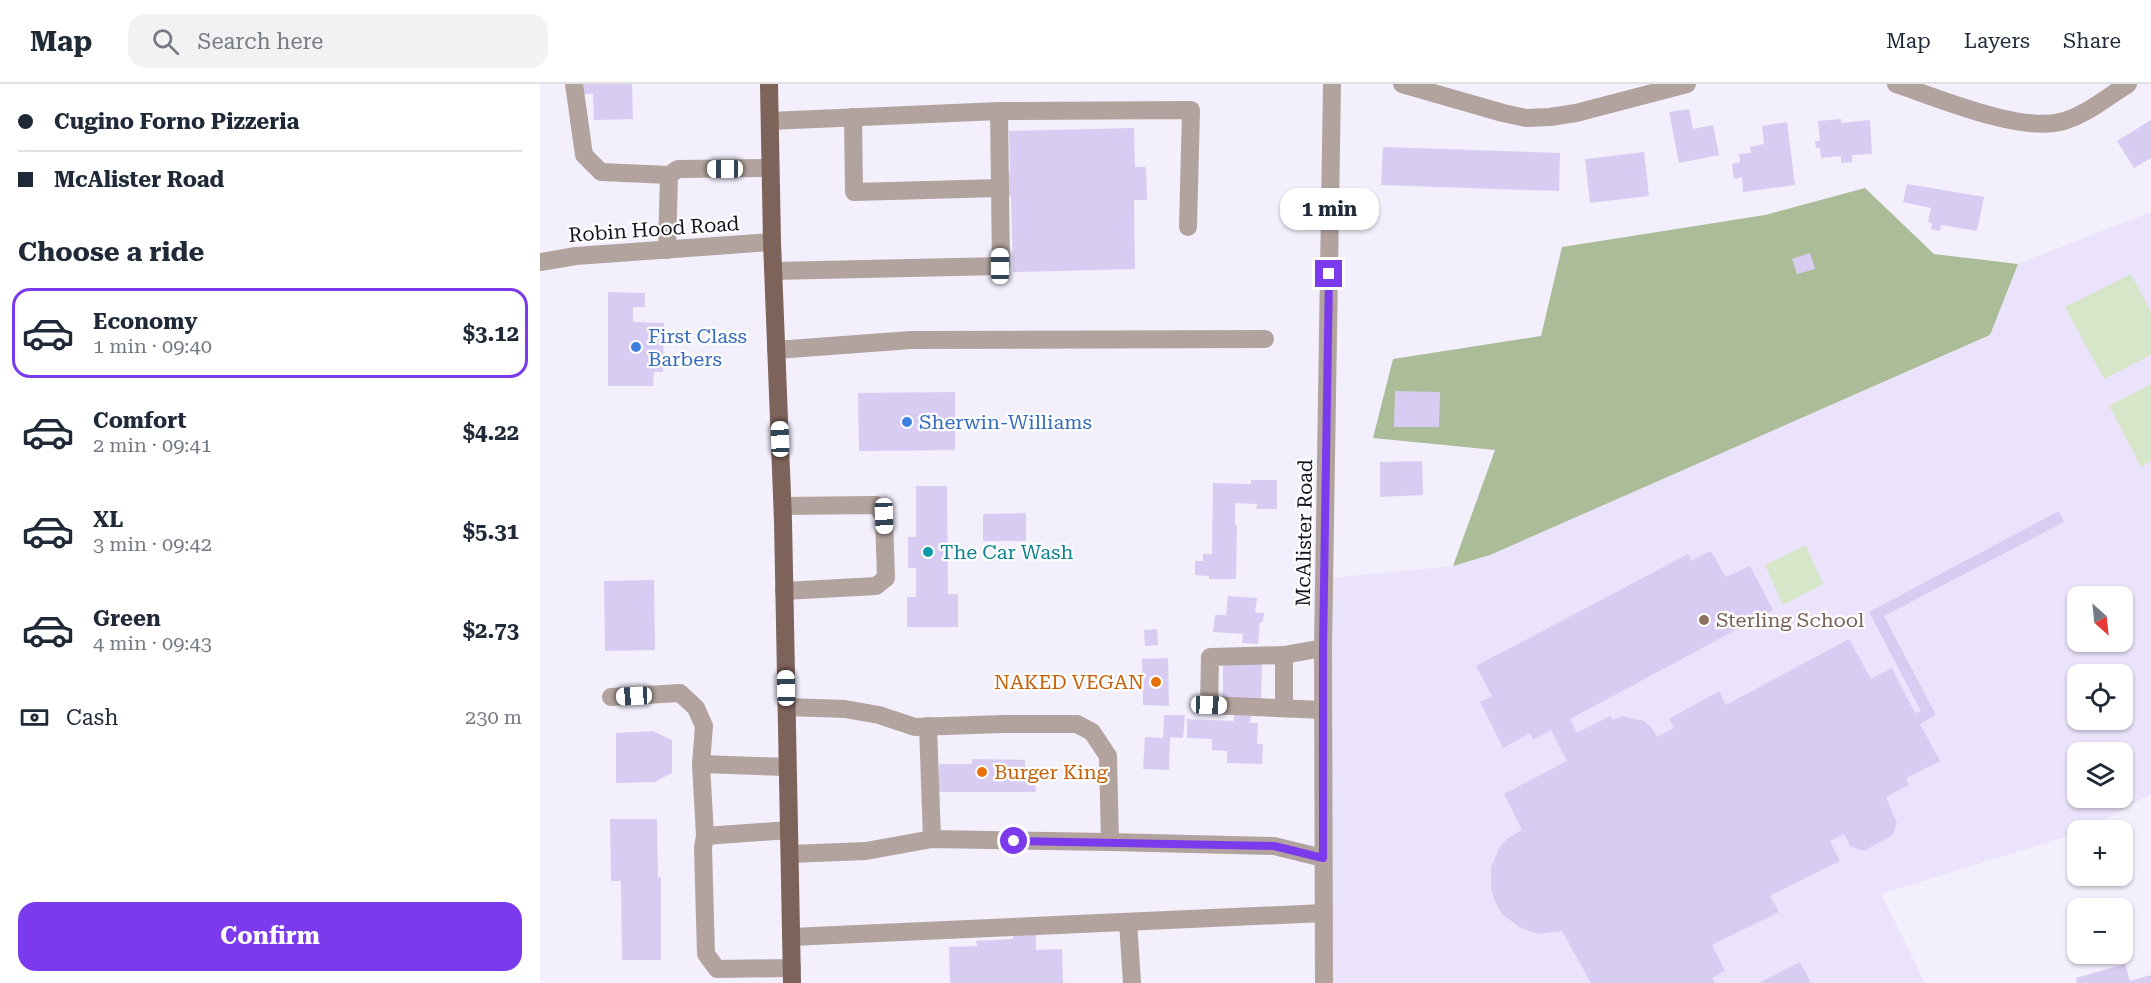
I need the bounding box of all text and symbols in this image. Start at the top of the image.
search box [128,14,548,68]
text: Map [30,25,92,58]
icon: search [149,25,182,58]
text: Search here [197,29,323,54]
text: Map [1886,29,1931,53]
text: Layers [1964,29,2030,53]
text: Share [2063,29,2121,53]
text: Cugino Forno Pizzeria [54,109,300,134]
car [707,160,743,178]
text: McAlister Road [54,167,224,192]
callout: 1 min [1280,187,1378,229]
text: 1 min [1302,197,1357,221]
street label: Robin Hood Road [568,211,740,247]
text: Choose a ride [18,236,204,268]
car [991,248,1009,284]
route end [1315,260,1342,287]
icon: car [21,306,75,360]
text: Economy [93,309,197,334]
text: $3.12 [463,321,519,346]
place label: First Class Barbers [648,324,747,371]
text: 1 min · 09:40 [93,334,212,358]
marker: First Class Barbers [629,340,643,354]
icon: car [21,405,75,459]
text: Comfort [93,408,186,433]
place label: Sherwin-Williams [919,410,1092,434]
marker: Sherwin-Williams [900,415,914,429]
text: $4.22 [463,420,519,445]
car [770,421,790,457]
text: 2 min · 09:41 [93,433,212,457]
street label: McAlister Road [1291,459,1317,607]
car [874,498,894,534]
icon: car [21,504,75,558]
text: XL [93,507,123,532]
text: $5.31 [463,519,519,544]
text: 3 min · 09:42 [93,532,212,556]
place label: The Car Wash [940,540,1074,564]
marker: The Car Wash [921,545,935,559]
north arrow [2067,586,2133,652]
map controls [2067,586,2133,964]
icon: car [21,603,75,657]
text: Green [93,606,161,631]
place label: Sterling School [1716,608,1864,632]
marker: Sterling School [1697,613,1711,627]
text: $2.73 [463,618,519,643]
text: 4 min · 09:43 [93,631,212,655]
button: locate [2067,664,2133,730]
car [777,670,795,706]
place label: NAKED VEGAN [994,670,1144,694]
marker: NAKED VEGAN [1149,675,1163,689]
car [616,686,652,706]
car [1191,695,1227,715]
icon: cash [18,701,51,734]
text: Cash [66,705,118,730]
text: 230 m [465,705,522,729]
button: layers [2067,742,2133,808]
place label: Burger King [994,760,1109,784]
marker: Burger King [975,765,989,779]
button: + [2067,820,2133,886]
route start [1000,827,1027,854]
button: − [2067,898,2133,964]
button: Confirm [18,902,522,971]

